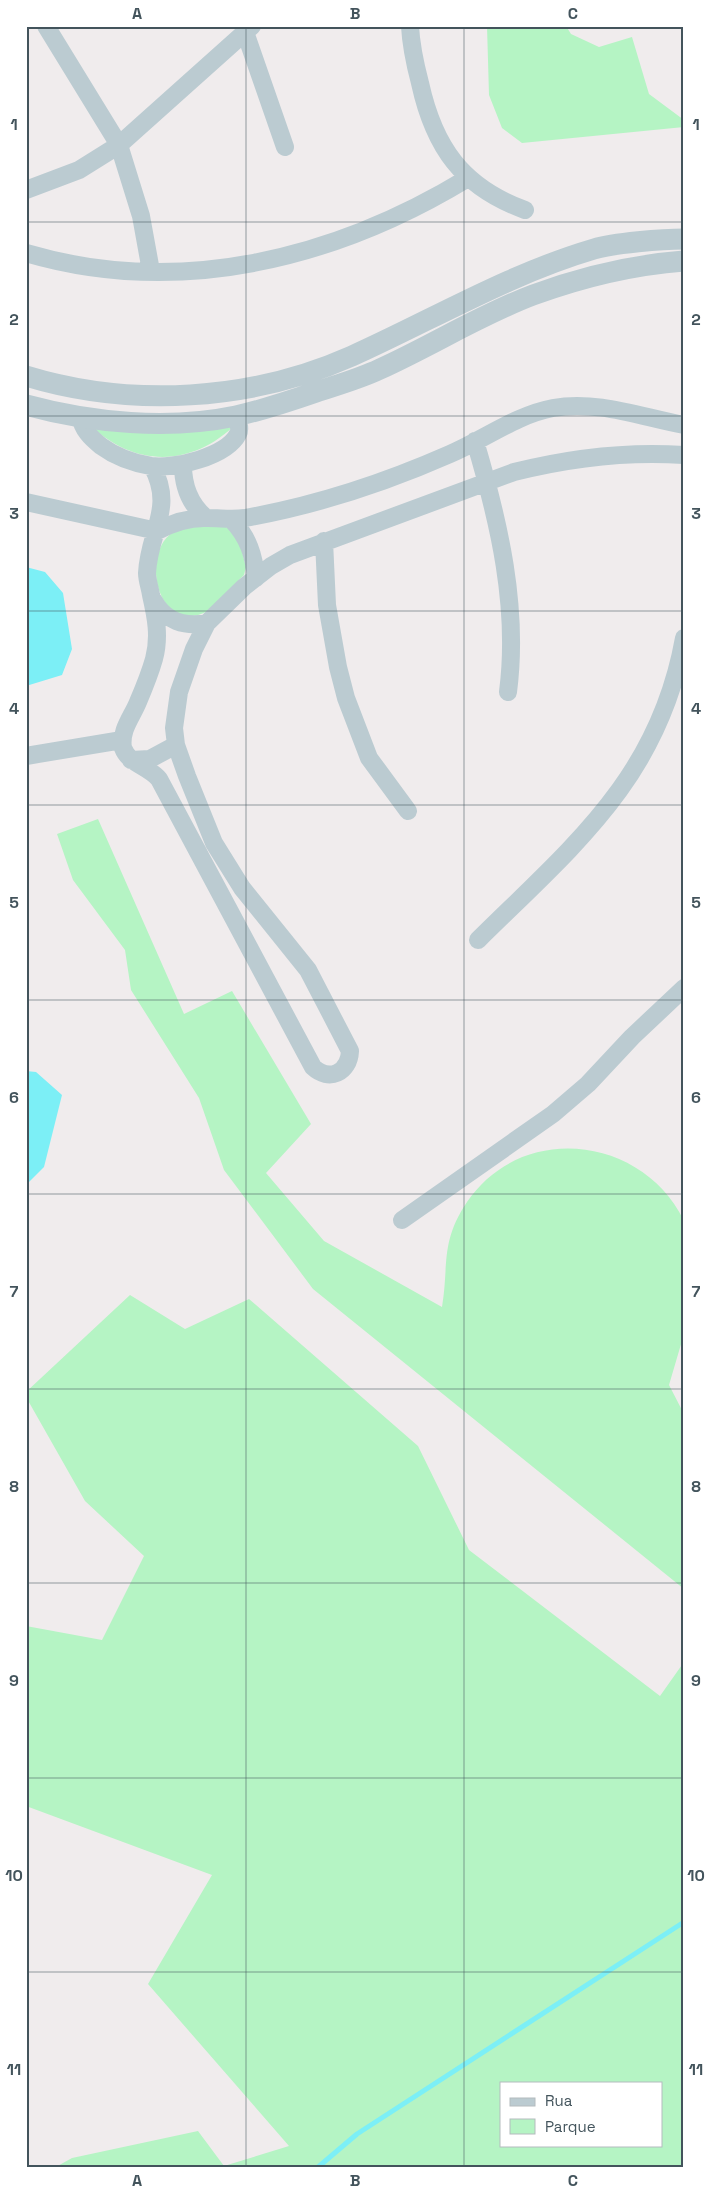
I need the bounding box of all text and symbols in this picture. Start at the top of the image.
text: A [132,3,142,24]
text: B [350,3,360,24]
text: C [568,3,578,24]
text: 1 [10,114,18,135]
text: 1 [692,114,700,135]
text: 2 [9,309,19,330]
text: 2 [691,309,701,330]
text: 3 [9,503,19,524]
text: 3 [691,503,701,524]
text: 4 [9,698,19,719]
text: 4 [691,698,701,719]
text: 5 [9,892,19,913]
text: 5 [691,892,701,913]
text: 6 [9,1087,19,1108]
text: 6 [691,1087,701,1108]
text: 7 [10,1281,19,1302]
text: 7 [692,1281,701,1302]
text: 8 [9,1476,19,1497]
text: 8 [691,1476,701,1497]
text: 9 [9,1670,19,1691]
text: 9 [691,1670,701,1691]
text: 10 [5,1865,23,1886]
text: 10 [687,1865,705,1886]
text: 11 [7,2059,21,2080]
text: 11 [689,2059,703,2080]
legend [500,2082,662,2146]
text: Rua [545,2091,573,2110]
text: Parque [545,2117,596,2136]
text: A [132,2170,142,2191]
text: B [350,2170,360,2191]
text: C [568,2170,578,2191]

